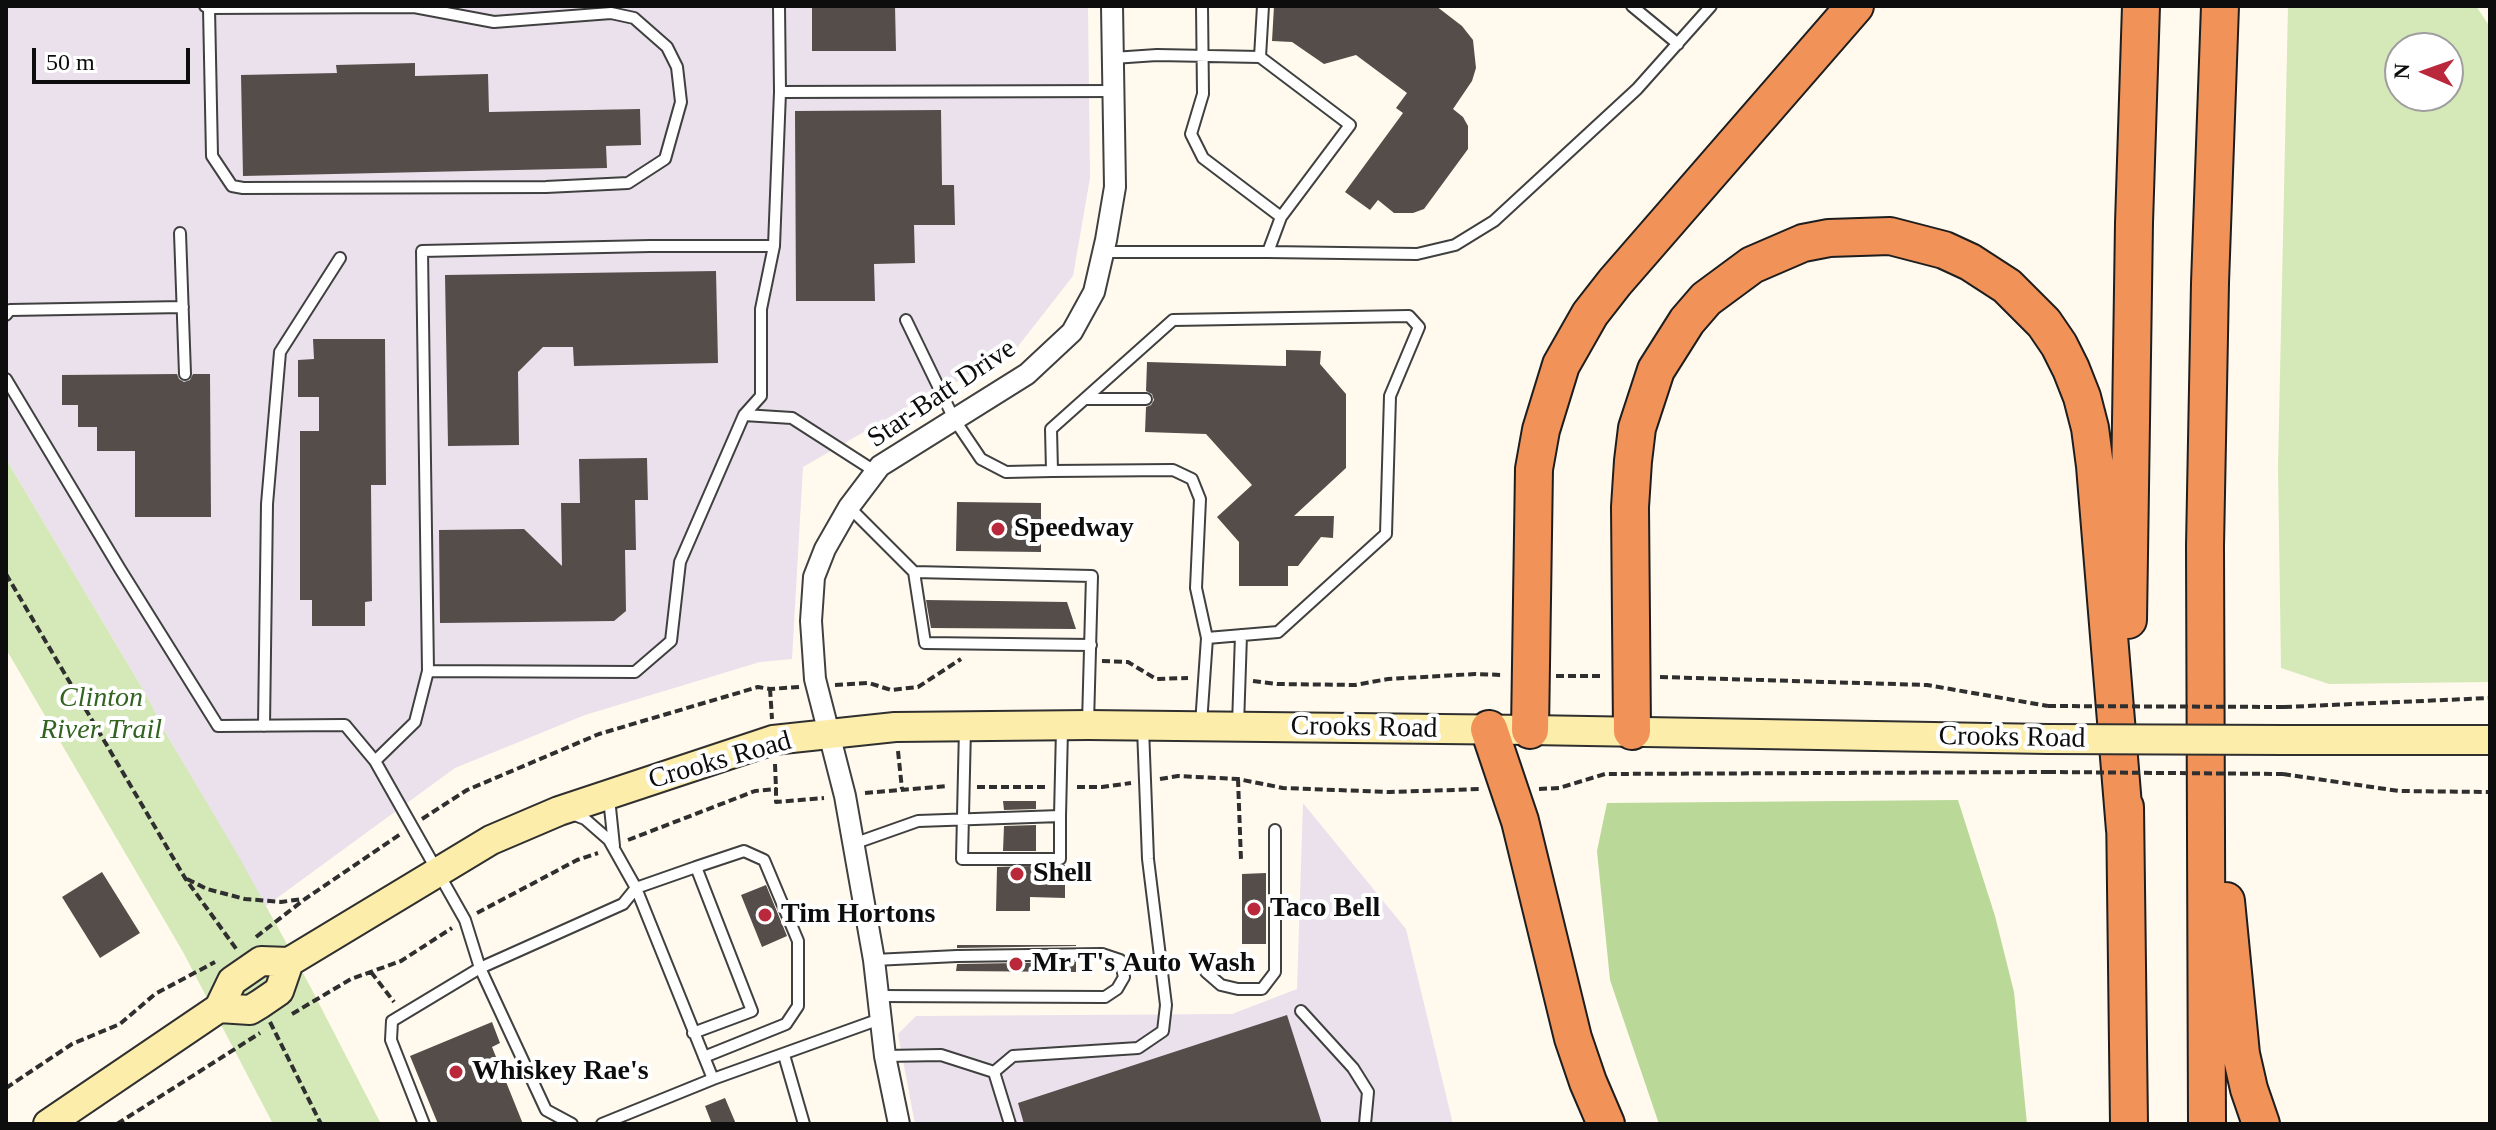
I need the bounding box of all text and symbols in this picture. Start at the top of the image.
scale bar [36,32,194,82]
north arrow [2384,32,2464,112]
text: 50 m [46,49,95,75]
text: N [2389,63,2414,80]
street label: Star-Batt Drive [862,332,1022,456]
place label: Speedway [1014,512,1134,546]
marker: Speedway [989,520,1007,538]
park label: Clinton River Trail [40,682,162,748]
street label: Crooks Road [1290,710,1438,746]
street label: Crooks Road [1938,720,2086,756]
street label: Crooks Road [645,725,795,797]
place label: Shell [1033,857,1092,891]
marker: Shell [1008,865,1026,883]
place label: Taco Bell [1270,892,1380,926]
place label: Tim Hortons [781,898,935,932]
marker: Taco Bell [1245,900,1263,918]
marker: Tim Hortons [756,906,774,924]
place label: Mr T's Auto Wash [1032,947,1255,981]
marker: Mr T's Auto Wash [1007,955,1025,973]
place label: Whiskey Rae's [472,1055,649,1089]
marker: Whiskey Rae's [447,1063,465,1081]

